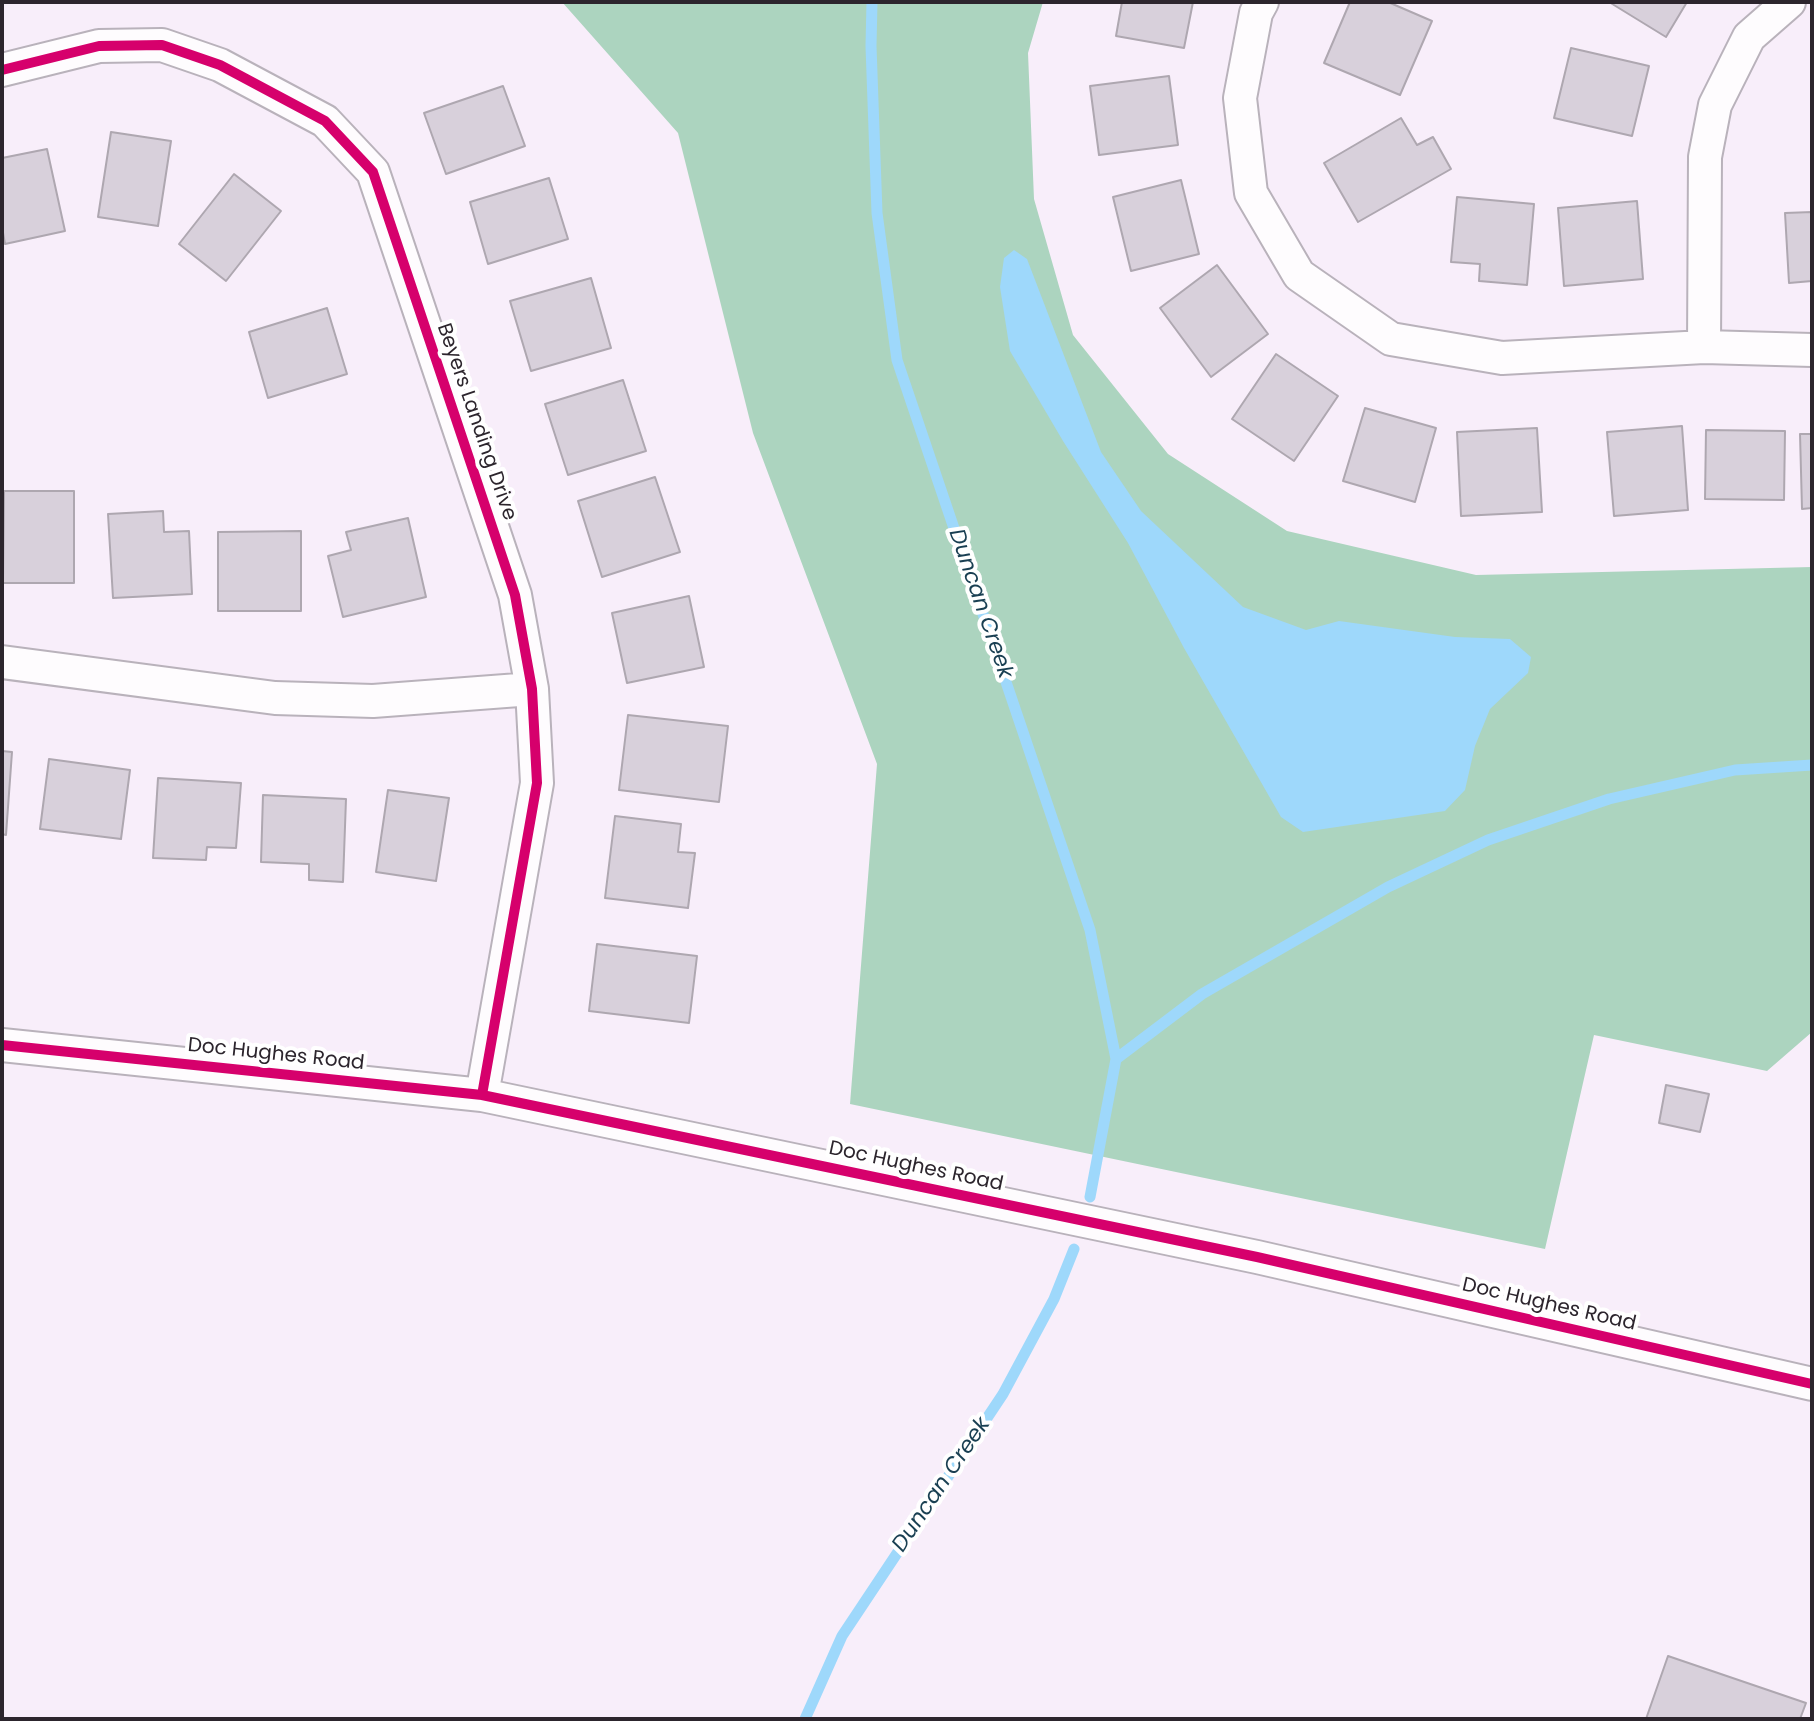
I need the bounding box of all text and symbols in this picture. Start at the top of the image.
street label: Beyers Landing Drive [431,320,521,524]
water label: Duncan Creek [942,526,1018,682]
street label: Doc Hughes Road [186,1034,366,1076]
street label: Doc Hughes Road [827,1137,1005,1197]
street label: Doc Hughes Road [1460,1273,1638,1337]
water label: Duncan Creek [887,1413,997,1557]

